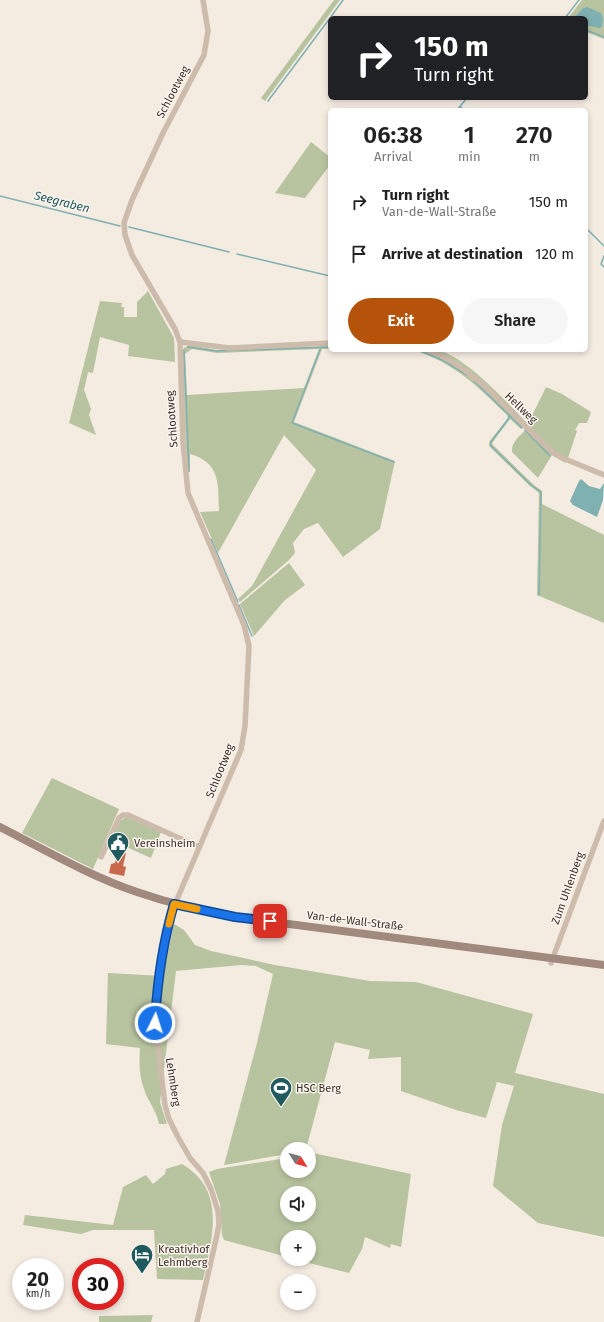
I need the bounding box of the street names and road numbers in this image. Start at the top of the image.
street label: Schlootweg [154,63,192,120]
street label: Schlootweg [163,390,180,448]
street label: Hellweg [502,390,540,427]
street label: Schlootweg [203,742,237,800]
street label: Zum Uhlenberg [549,850,587,926]
street label: Van-de-Wall-Straße [306,909,404,933]
street label: Lehmberg [163,1057,183,1108]

